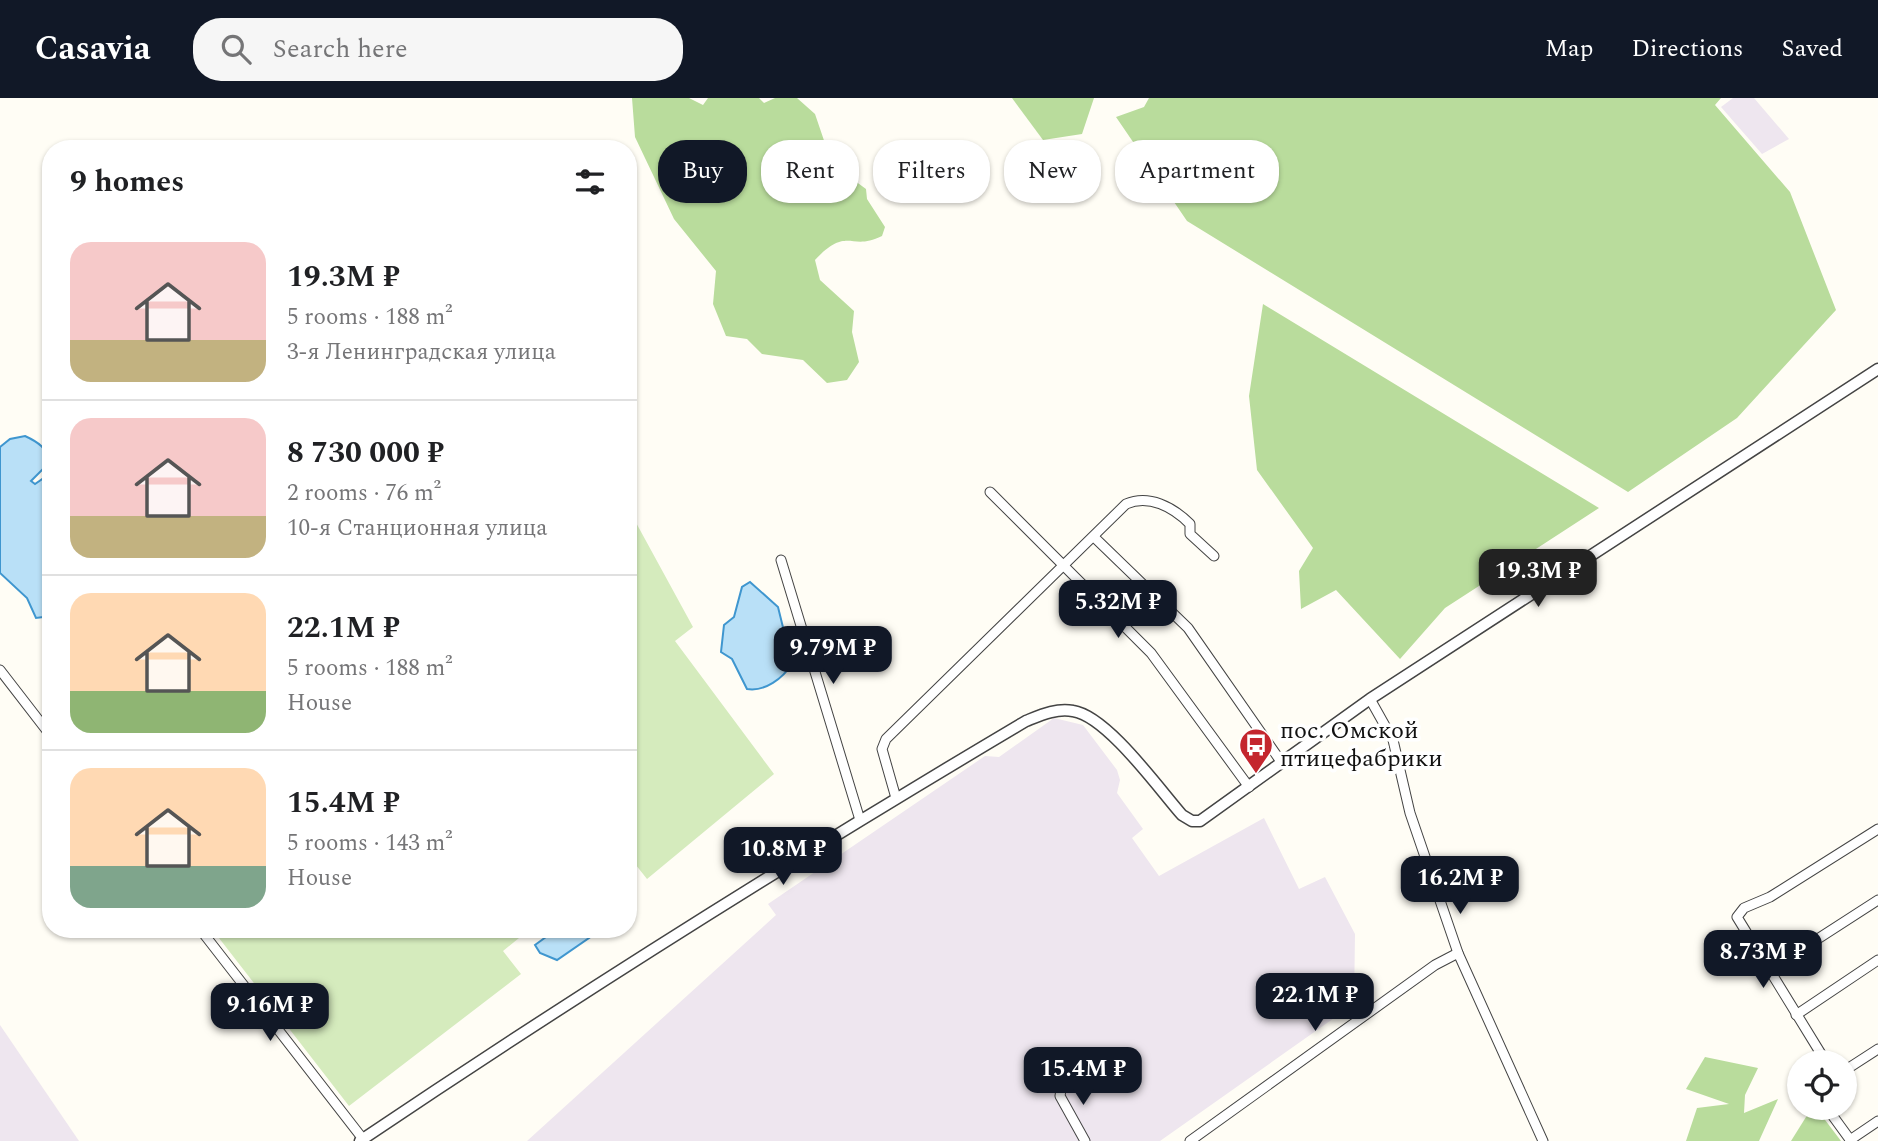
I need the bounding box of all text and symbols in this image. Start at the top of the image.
search box [193,18,683,81]
text: Casavia [35,24,151,74]
text: Search here [273,29,408,69]
icon: search [217,30,255,68]
text: Map [1545,31,1593,67]
text: Directions [1631,31,1743,67]
text: Saved [1781,31,1843,67]
chip: Buy [658,140,747,203]
chip: Rent [761,140,859,203]
chip: Filters [873,140,990,203]
chip: New [1004,140,1101,203]
chip: Apartment [1115,140,1279,203]
text: 9 homes [70,159,184,205]
icon: filters [571,163,609,201]
text: 19.3M ₽ [287,254,400,300]
icon: home [126,270,210,354]
text: 5 rooms · 188 m² [287,300,453,335]
text: 3-я Ленинградская улица [287,335,556,370]
text: 8 730 000 ₽ [287,430,444,476]
icon: home [126,446,210,530]
text: 2 rooms · 76 m² [287,476,441,511]
text: 10-я Станционная улица [287,511,548,546]
pin: 19.3M ₽ [1473,550,1603,609]
text: 19.3M ₽ [1495,554,1581,589]
pin: 5.32M ₽ [1053,580,1183,640]
text: 5.32M ₽ [1075,585,1161,620]
text: 22.1M ₽ [287,605,400,651]
icon: home [126,621,210,705]
pin: 9.79M ₽ [768,626,898,686]
text: 9.79M ₽ [790,631,876,666]
text: 5 rooms · 188 m² [287,651,453,686]
text: House [287,686,352,721]
place label: пос. Омской птицефабрики [1280,713,1443,777]
bus stop icon: пос. Омской птицефабрики [1237,726,1275,775]
text: 15.4M ₽ [287,780,400,826]
icon: home [126,796,210,880]
text: 5 rooms · 143 m² [287,826,453,861]
pin: 10.8M ₽ [718,828,848,887]
text: 10.8M ₽ [740,832,826,867]
pin: 16.2M ₽ [1395,856,1525,916]
text: House [287,861,352,896]
text: 16.2M ₽ [1417,861,1503,896]
pin: 8.73M ₽ [1698,930,1828,990]
text: 8.73M ₽ [1720,935,1806,970]
pin: 22.1M ₽ [1250,974,1380,1033]
text: 22.1M ₽ [1272,978,1358,1013]
pin: 9.16M ₽ [205,984,335,1043]
text: 9.16M ₽ [227,988,313,1023]
pin: 15.4M ₽ [1018,1048,1148,1107]
map controls [1787,1050,1857,1120]
button: locate [1787,1050,1857,1120]
text: 15.4M ₽ [1040,1052,1126,1087]

